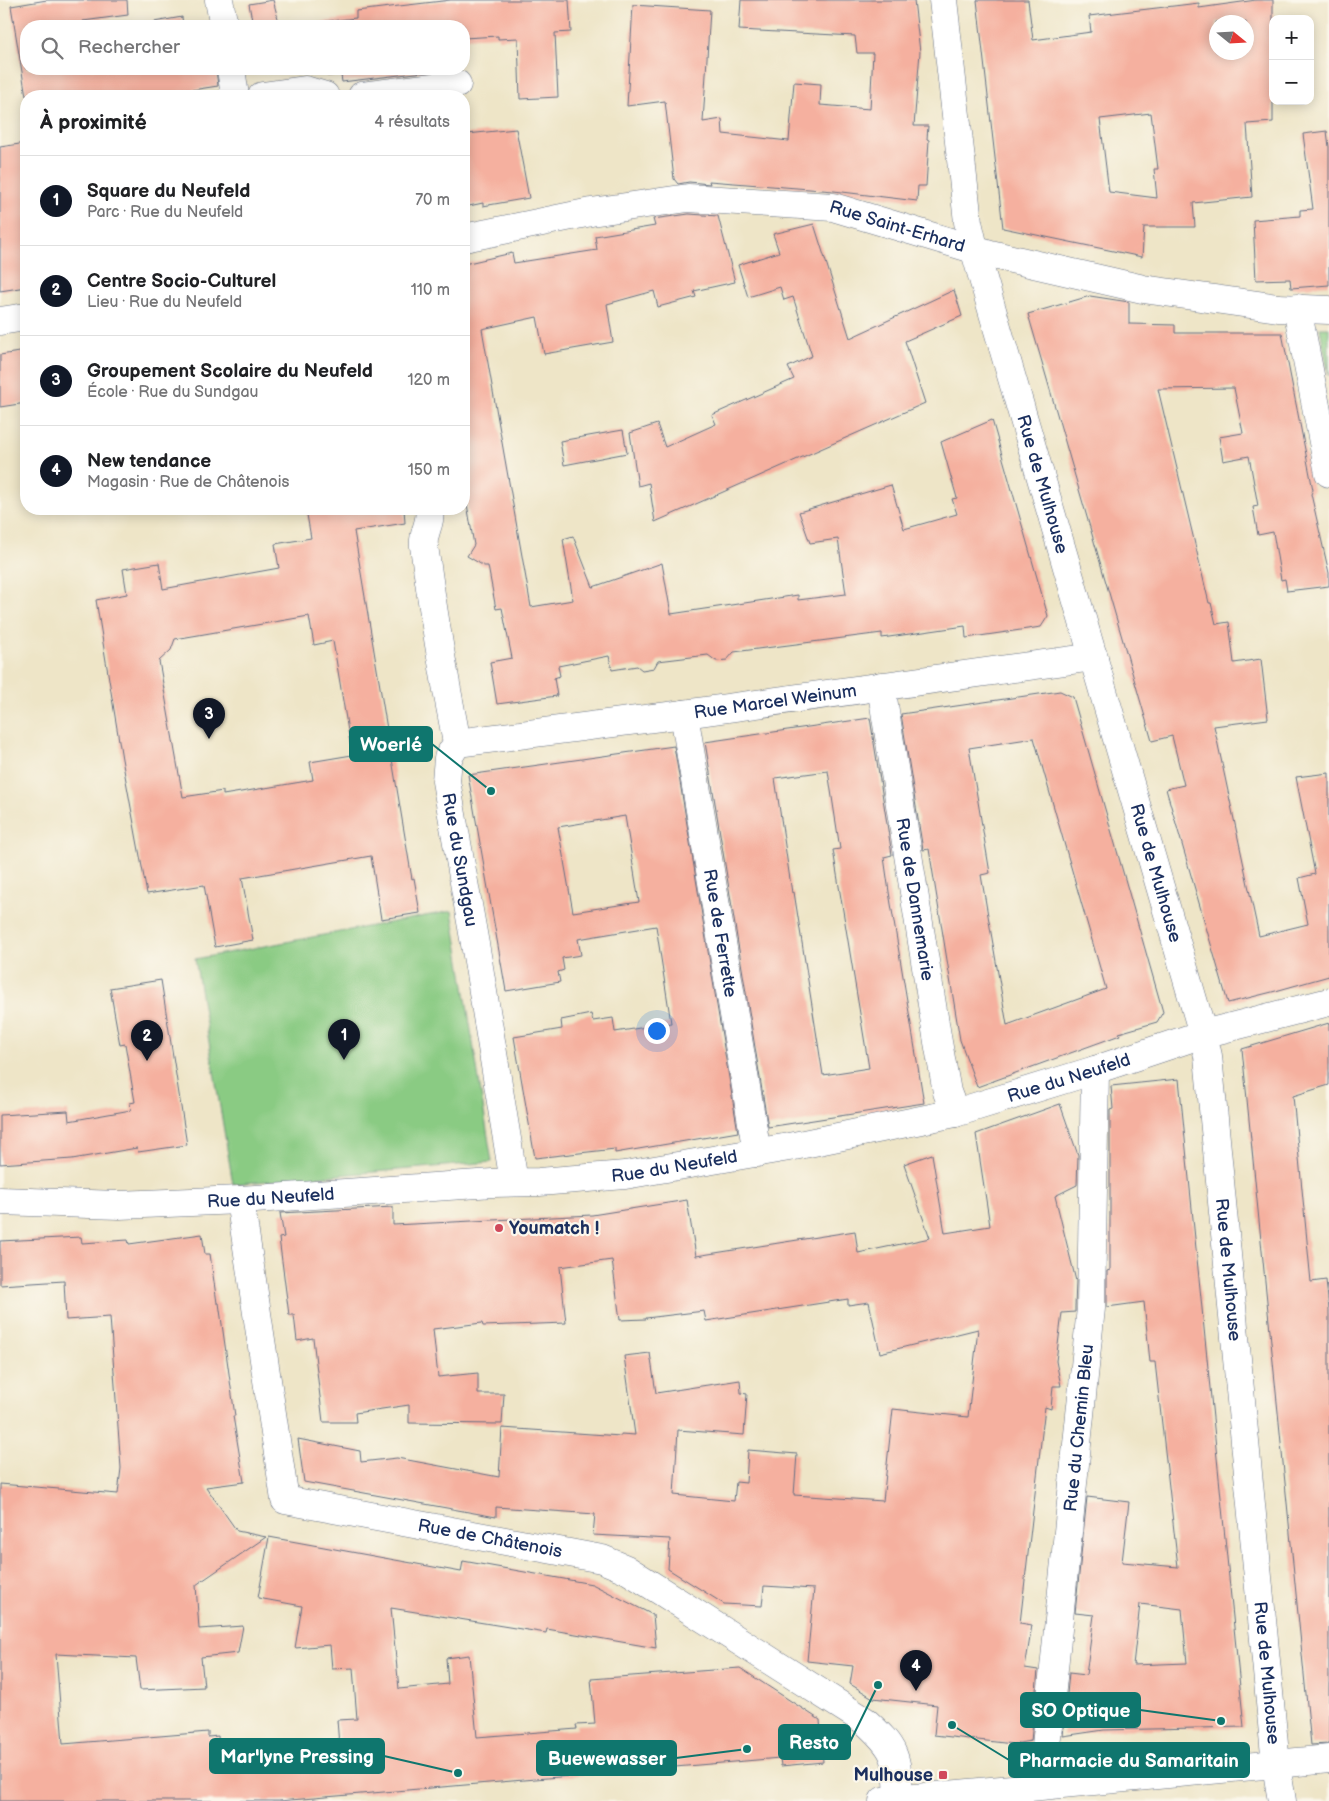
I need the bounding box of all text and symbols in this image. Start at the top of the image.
north arrow [1209,15,1254,60]
map controls [1269,15,1314,105]
button: + [1269,15,1314,60]
search box [20,20,470,75]
icon: search [38,34,66,62]
text: Rechercher [78,36,180,59]
button: − [1269,60,1314,105]
text: À proximité [40,110,147,135]
text: 4 résultats [374,113,450,132]
text: Square du Neufeld [87,180,250,203]
text: 1 [53,191,59,210]
text: 70 m [415,191,450,210]
street label: Rue Saint-Erhard [827,196,968,256]
text: Parc · Rue du Neufeld [87,203,243,222]
text: Centre Socio-Culturel [87,270,276,293]
text: 2 [51,281,61,300]
text: 110 m [411,281,450,300]
text: Lieu · Rue du Neufeld [87,293,242,312]
text: Groupement Scolaire du Neufeld [87,360,373,383]
text: 3 [51,371,61,390]
text: 120 m [407,371,450,390]
text: École · Rue du Sundgau [87,383,258,402]
street label: Rue de Mulhouse [1013,412,1073,556]
text: New tendance [87,450,211,473]
text: 4 [51,461,61,480]
text: 150 m [408,461,450,480]
text: Magasin · Rue de Châtenois [87,473,289,492]
street label: Rue Marcel Weinum [693,680,858,723]
pin: 3 [193,698,225,739]
callout: Woerlé [350,727,432,761]
text: Woerlé [360,734,422,757]
street label: Rue du Sundgau [438,791,482,928]
street label: Rue de Mulhouse [1126,801,1186,945]
street label: Rue de Dannemarie [892,816,939,983]
street label: Rue de Ferrette [699,867,741,999]
your location [644,1018,670,1044]
pin: 1 [328,1019,360,1060]
pin: 2 [131,1020,163,1061]
street label: Rue du Neufeld [1005,1048,1133,1107]
street label: Rue du Neufeld [610,1145,739,1187]
street label: Rue du Neufeld [207,1183,335,1212]
street label: Rue de Mulhouse [1211,1197,1246,1342]
place label: Youmatch ! [509,1218,599,1239]
marker: Youmatch ! [493,1222,505,1234]
street label: Rue du Chemin Bleu [1060,1343,1098,1513]
street label: Rue de Châtenois [416,1514,564,1562]
street label: Rue de Mulhouse [1250,1600,1284,1746]
pin: 4 [900,1650,932,1691]
callout: SO Optique [1021,1693,1140,1727]
text: SO Optique [1032,1700,1131,1723]
callout: Resto [779,1725,850,1759]
text: Resto [789,1732,839,1755]
callout: Mar'lyne Pressing [210,1739,384,1773]
callout: Buewewasser [537,1741,676,1775]
callout: Pharmacie du Samaritain [1009,1743,1249,1777]
text: Mar'lyne Pressing [220,1746,374,1769]
text: Buewewasser [548,1748,667,1771]
text: Pharmacie du Samaritain [1019,1750,1239,1773]
place label: Mulhouse [853,1765,933,1786]
marker: Mulhouse [937,1769,949,1781]

